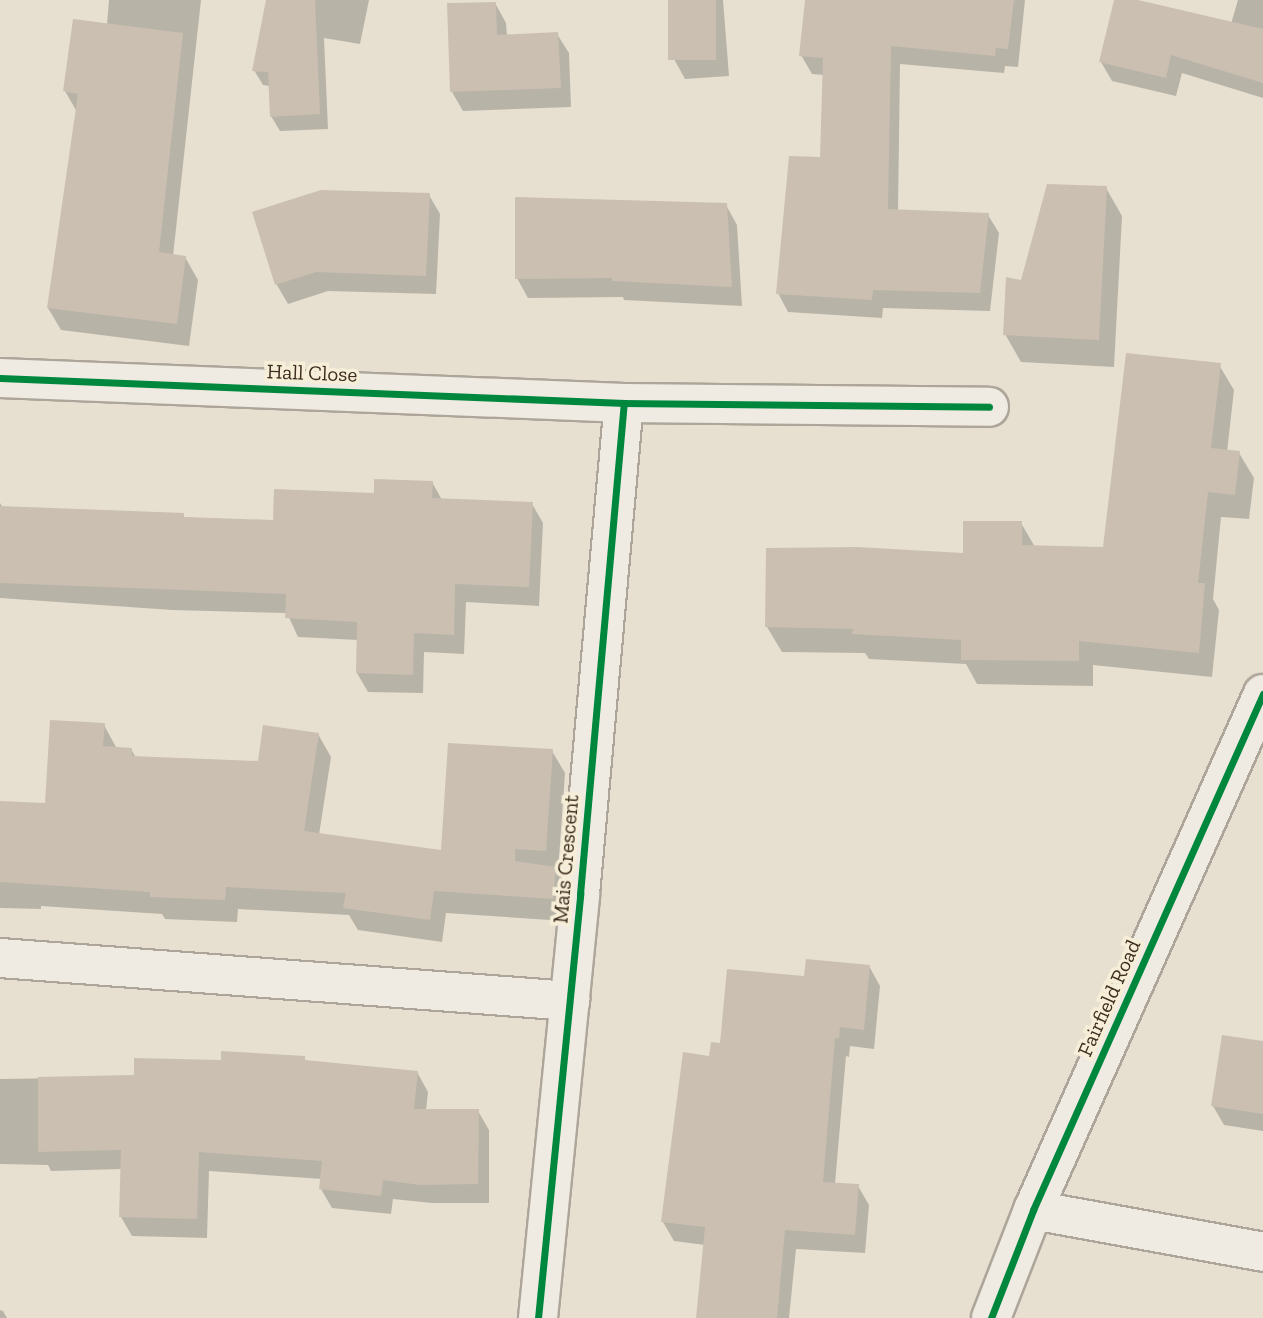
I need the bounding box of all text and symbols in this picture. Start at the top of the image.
street label: Hall Close [266,359,358,387]
street label: Mais Crescent [548,794,584,924]
street label: Fairfield Road [1072,936,1146,1060]

